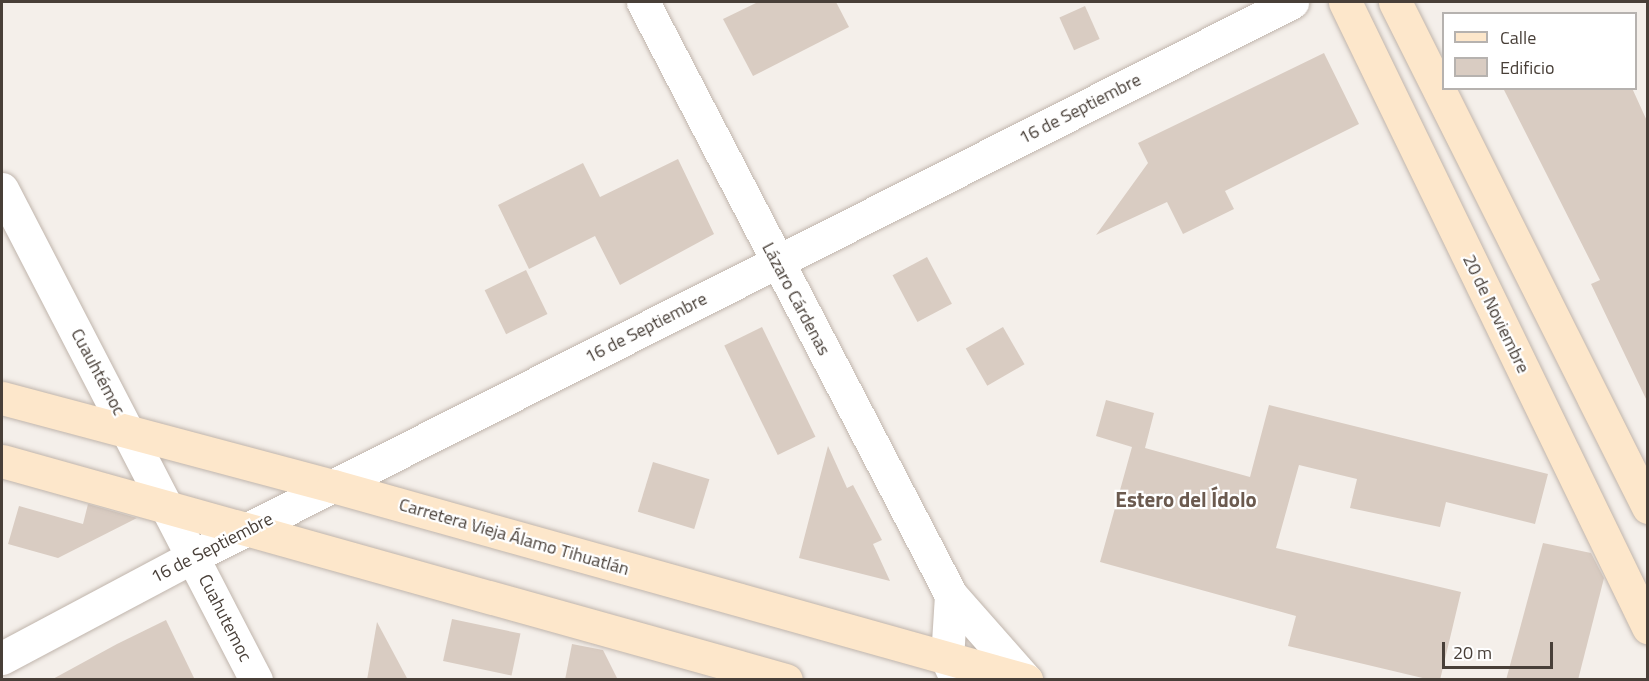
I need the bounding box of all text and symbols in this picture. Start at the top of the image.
legend [1442,12,1637,90]
text: Calle [1500,24,1536,51]
text: Edificio [1500,54,1554,81]
street label: 16 de Septiembre [1015,69,1145,149]
street label: Lázaro Cárdenas [757,239,835,359]
street label: 20 de Noviembre [1458,251,1534,377]
street label: 16 de Septiembre [581,288,711,368]
street label: Cuauhtémoc [66,325,130,419]
district label: Estero del Ídolo [1115,486,1257,512]
street label: Carretera Vieja Álamo Tihuatlán [396,494,632,580]
street label: 16 de Septiembre [147,508,277,588]
street label: Cuahutemoc [194,571,256,665]
scale bar [1445,630,1556,668]
text: 20 m [1453,639,1492,666]

